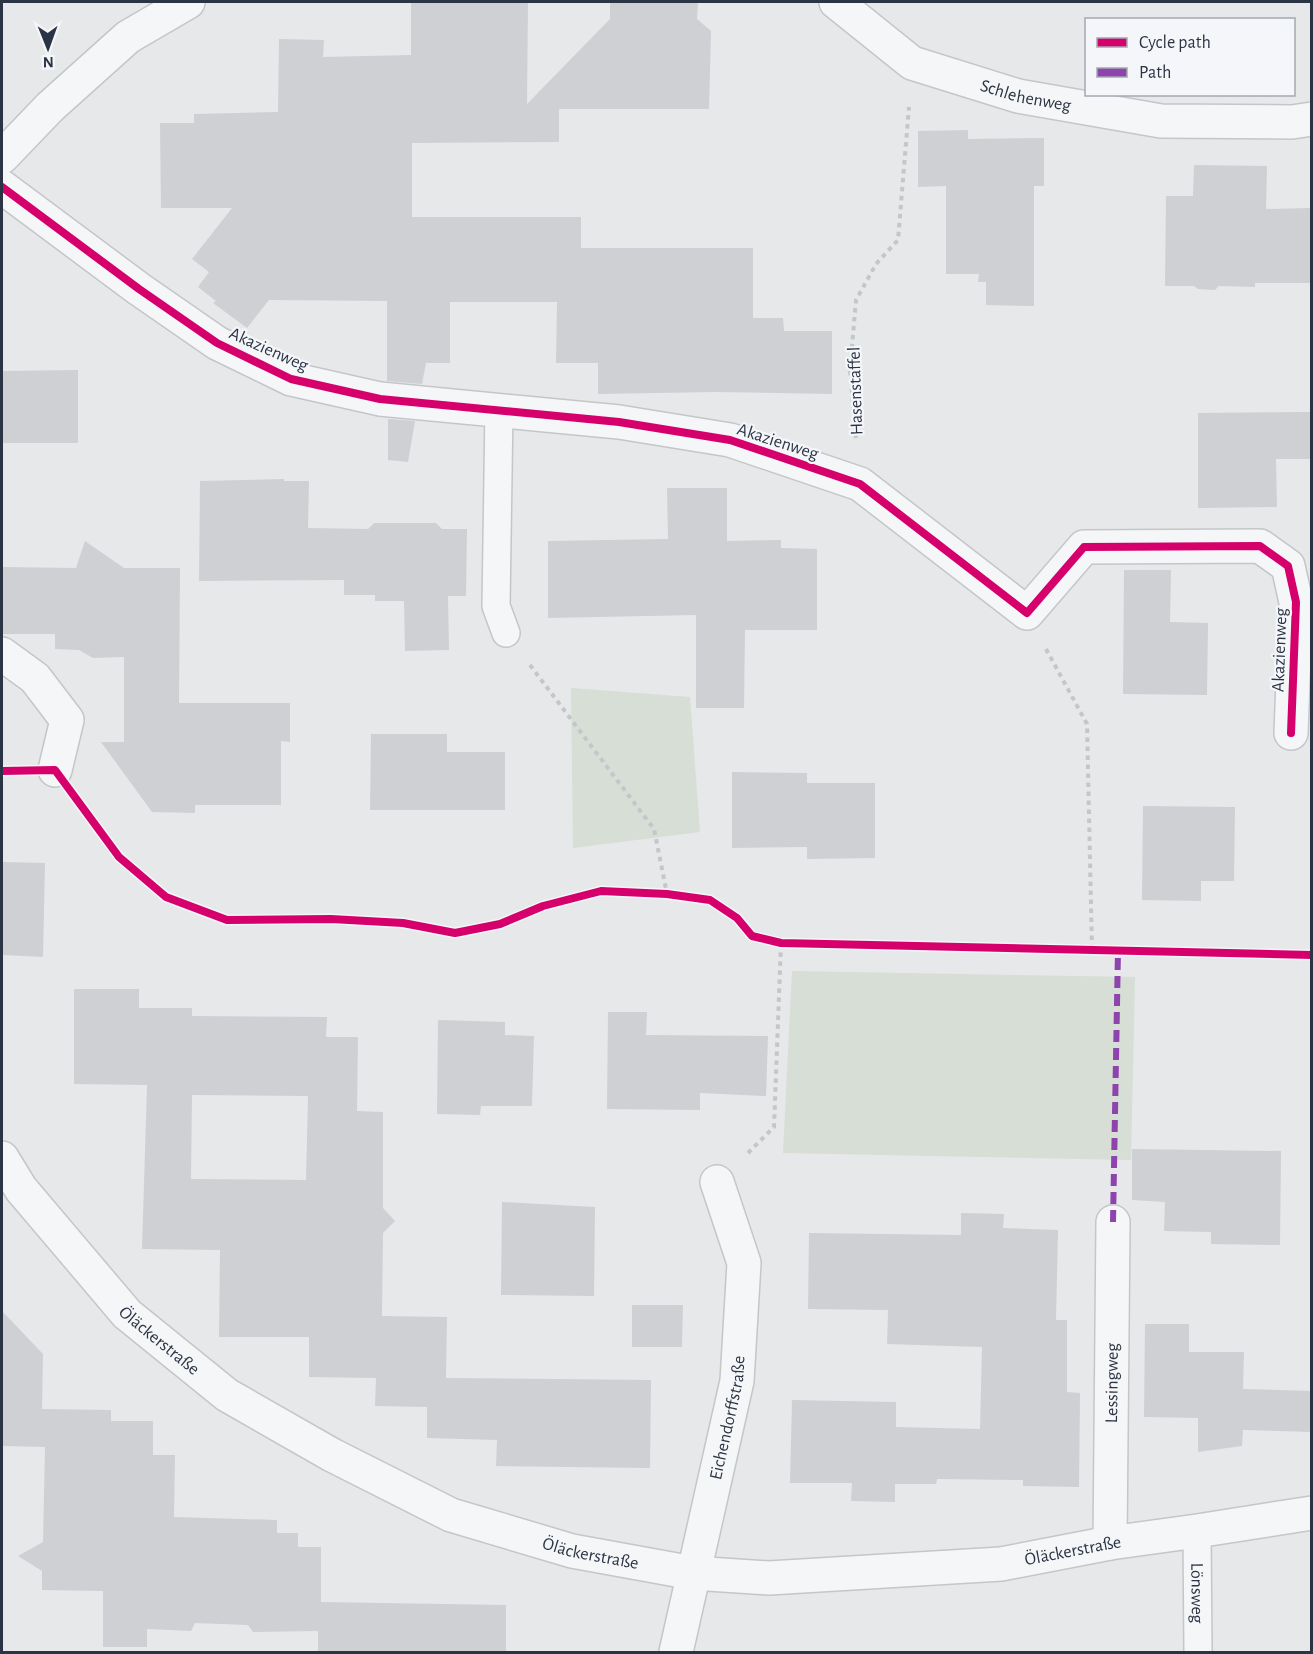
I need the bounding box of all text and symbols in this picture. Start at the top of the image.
north arrow [18,18,78,78]
legend [1085,18,1295,96]
text: Cycle path [1139,34,1211,52]
text: N [43,54,54,70]
text: Path [1139,64,1171,82]
street label: Schlehenweg [978,77,1073,115]
street label: Akazienweg [226,325,311,375]
street label: Hasenstaffel [845,346,867,435]
street label: Akazienweg [735,420,821,464]
street label: Akazienweg [1270,607,1290,693]
street label: Öläckerstraße [115,1302,203,1379]
street label: Lessingweg [1103,1343,1122,1423]
street label: Eichendorffstraße [707,1355,748,1482]
street label: Öläckerstraße [540,1533,640,1573]
street label: Öläckerstraße [1023,1534,1122,1569]
street label: Lönsweg [1187,1563,1206,1624]

